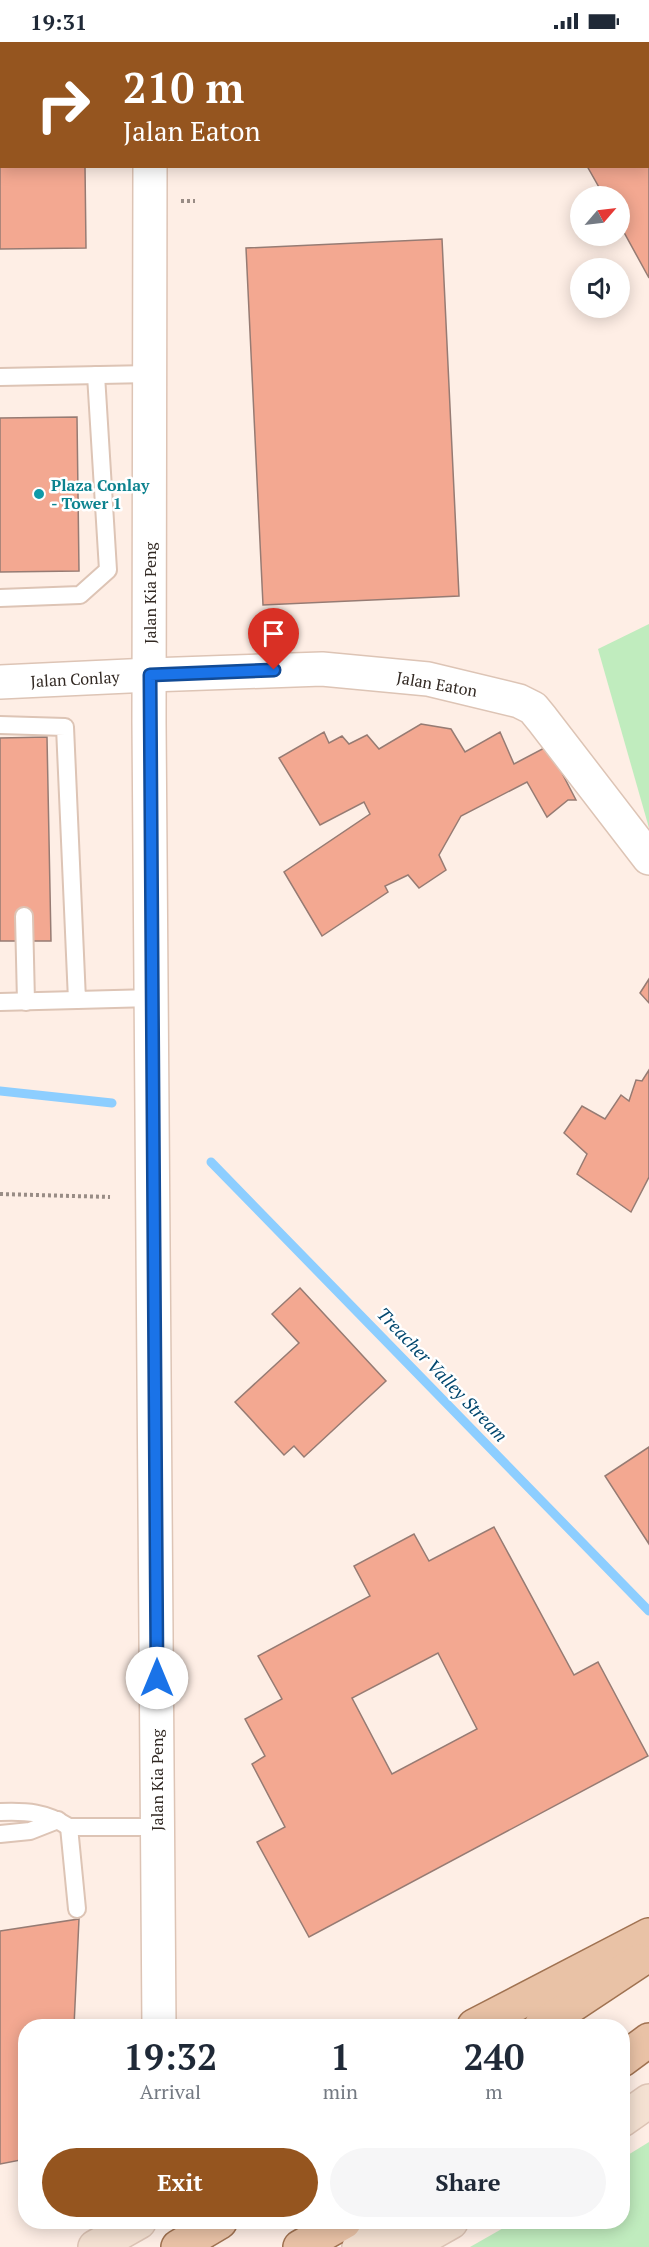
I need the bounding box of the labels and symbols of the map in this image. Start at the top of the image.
north arrow [570,186,630,246]
place label: Plaza Conlay - Tower 1 [51,474,150,514]
marker: Plaza Conlay - Tower 1 [32,487,46,501]
street label: Jalan Kia Peng [139,541,161,644]
pin [248,608,299,670]
street label: Jalan Conlay [30,666,121,692]
street label: Jalan Eaton [395,666,480,702]
water label: Treacher Valley Stream [372,1302,513,1447]
position arrow [125,1646,189,1710]
street label: Jalan Kia Peng [146,1728,168,1831]

